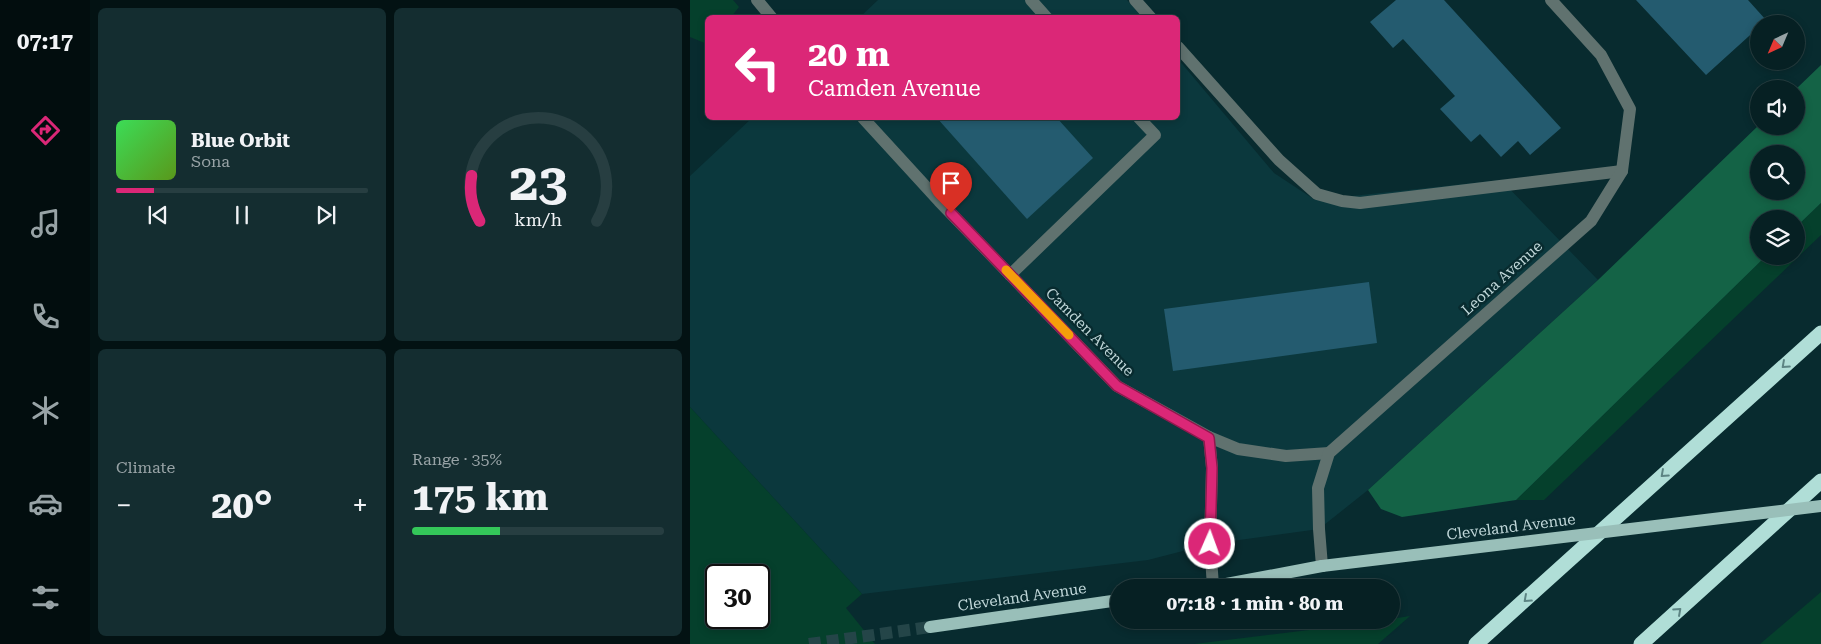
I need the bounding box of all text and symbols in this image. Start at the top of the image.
north arrow [1750,15,1805,70]
map controls [1750,15,1805,265]
text: 07:17 [17,29,73,54]
text: 20 m [808,34,890,75]
icon: left [725,35,790,100]
text: Camden Avenue [808,76,981,101]
button: sound [1750,80,1805,135]
icon: directions [28,113,63,148]
text: Blue Orbit [191,129,290,152]
button: search [1750,145,1805,200]
text: Sona [191,152,230,171]
text: 23 [509,152,567,213]
pin [930,162,972,213]
icon: arrive [937,169,965,197]
icon: previous [144,201,172,229]
icon: pause [228,201,256,229]
icon: next [312,201,340,229]
icon: music [28,206,63,241]
text: km/h [514,209,562,230]
button: layers [1750,210,1805,265]
street label: Leona Avenue [1458,237,1546,319]
street label: Camden Avenue [1042,284,1138,380]
icon: phone [28,299,63,334]
one-way arrow [1781,360,1790,369]
icon: climate [28,393,63,428]
text: Range · 35% [412,450,502,469]
text: Climate [116,458,175,477]
one-way arrow [1661,469,1670,478]
text: 175 km [412,475,548,519]
text: 20° [211,483,273,527]
icon: car [28,486,63,521]
text: − [116,489,132,522]
text: + [352,489,368,522]
street label: Cleveland Avenue [1446,510,1576,544]
position arrow [1183,517,1235,569]
speed limit sign: 30 [705,564,770,629]
street label: Cleveland Avenue [957,579,1087,615]
icon: filters [28,580,63,615]
text: 07:18 · 1 min · 80 m [1167,592,1343,615]
one-way arrow [1523,593,1532,602]
one-way arrow [1672,608,1681,617]

